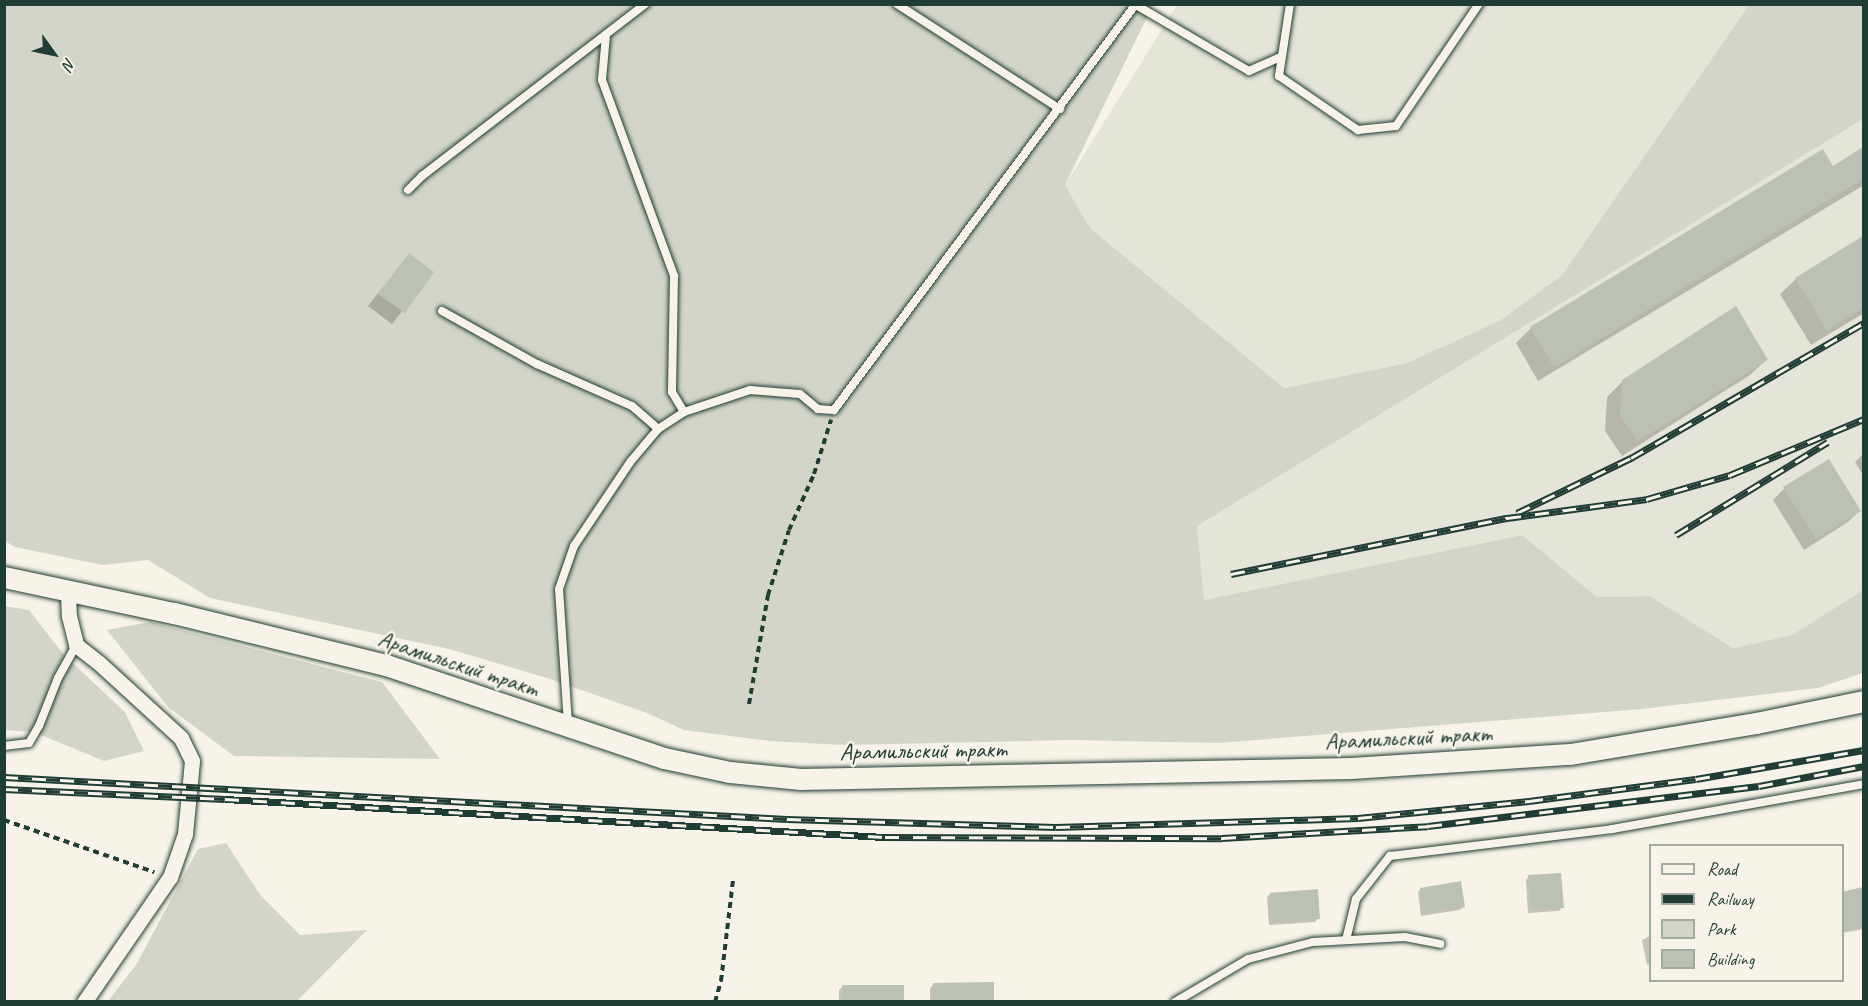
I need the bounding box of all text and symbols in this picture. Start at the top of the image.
north arrow [24,24,84,84]
text: N [58,54,80,73]
street label: Арамильский тракт [374,625,542,703]
street label: Арамильский тракт [1324,719,1492,757]
street label: Арамильский тракт [839,735,1007,767]
legend [1649,844,1844,982]
text: Road [1707,858,1737,880]
text: Railway [1707,888,1754,910]
text: Park [1707,918,1736,940]
text: Building [1707,948,1754,970]

